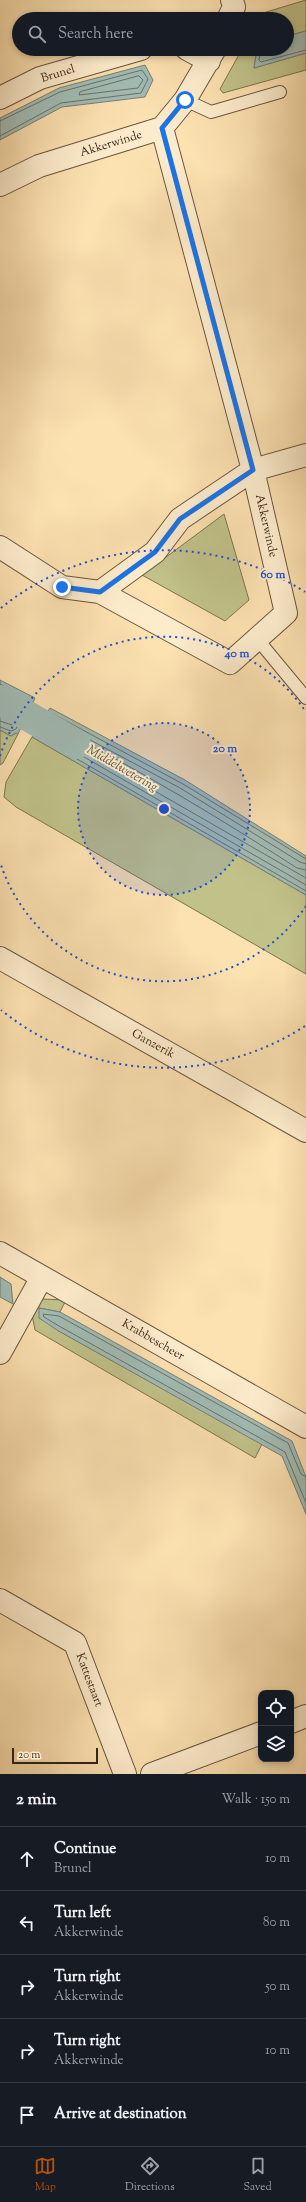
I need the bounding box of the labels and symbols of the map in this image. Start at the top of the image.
street label: Brunel [39,60,78,88]
route start [176,91,194,109]
street label: Akkerwinde [78,126,145,162]
street label: Akkerwinde [250,493,282,560]
text: 60 m [261,566,285,584]
route end [53,578,71,596]
text: 40 m [224,645,249,663]
text: 20 m [213,740,237,758]
water label: Middelwetering [83,741,161,797]
centre of rings [157,802,171,816]
street label: Ganzerik [128,1025,178,1063]
street label: Krabbescheer [118,1315,188,1365]
street label: Kattestaart [71,1651,107,1709]
scale bar [12,1746,98,1765]

